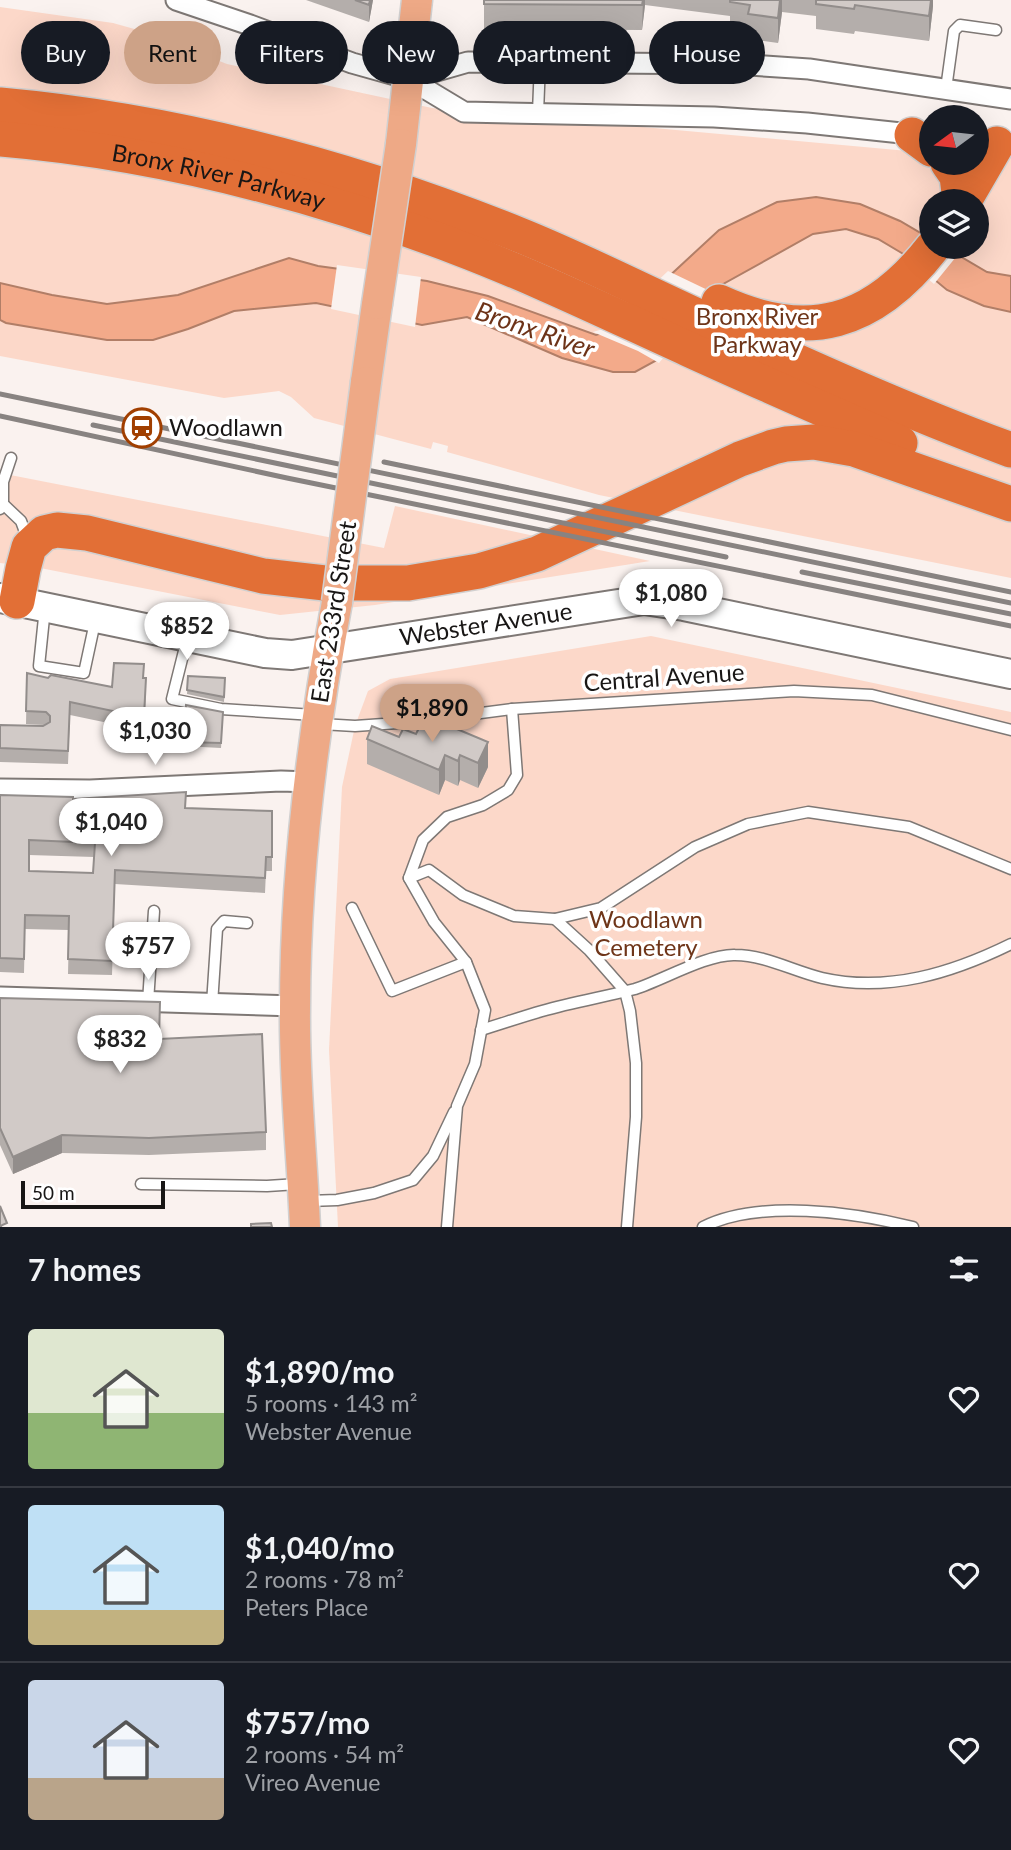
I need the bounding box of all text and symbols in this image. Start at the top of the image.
chip: Buy [21,21,110,84]
chip: Rent [124,21,221,84]
chip: Filters [235,21,348,84]
chip: New [362,21,459,84]
chip: Apartment [473,21,635,84]
chip: House [649,21,765,84]
north arrow [919,105,989,175]
map controls [919,105,989,259]
street label: Bronx River Parkway [110,137,329,215]
button: layers [919,189,989,259]
water label: Bronx River [472,294,600,365]
park label: Bronx River Parkway [696,301,819,358]
station icon: Woodlawn [121,407,163,449]
place label: Woodlawn [169,412,283,441]
street label: East 233rd Street [304,518,361,705]
pin: $1,080 [614,570,728,629]
text: $1,080 [635,578,707,606]
street label: Webster Avenue [397,595,574,651]
pin: $852 [146,602,228,662]
text: $852 [160,611,214,639]
street label: Central Avenue [582,656,745,697]
pin: $1,890 [375,684,489,744]
text: $1,890 [396,693,468,721]
pin: $1,030 [98,708,212,767]
text: $1,030 [119,716,191,744]
pin: $1,040 [54,798,168,858]
text: $1,040 [75,807,147,835]
park label: Woodlawn Cemetery [589,904,703,961]
pin: $757 [107,922,189,982]
text: $757 [121,931,175,959]
pin: $832 [79,1016,161,1075]
text: $832 [93,1024,147,1052]
scale bar [21,1178,164,1210]
text: 50 m [32,1181,75,1204]
icon: filters [945,1250,983,1288]
text: 7 homes [28,1251,141,1287]
text: $1,890/mo [245,1353,394,1389]
icon: home [84,1357,168,1441]
icon: heart [945,1380,983,1418]
text: 5 rooms · 143 m² [245,1389,417,1417]
text: Webster Avenue [245,1417,412,1445]
text: $1,040/mo [245,1529,394,1565]
icon: home [84,1533,168,1617]
icon: heart [945,1556,983,1594]
text: 2 rooms · 78 m² [245,1565,404,1593]
text: Peters Place [245,1593,368,1621]
text: $757/mo [245,1704,370,1740]
icon: home [84,1708,168,1792]
icon: heart [945,1731,983,1769]
text: 2 rooms · 54 m² [245,1740,404,1768]
text: Vireo Avenue [245,1768,380,1796]

